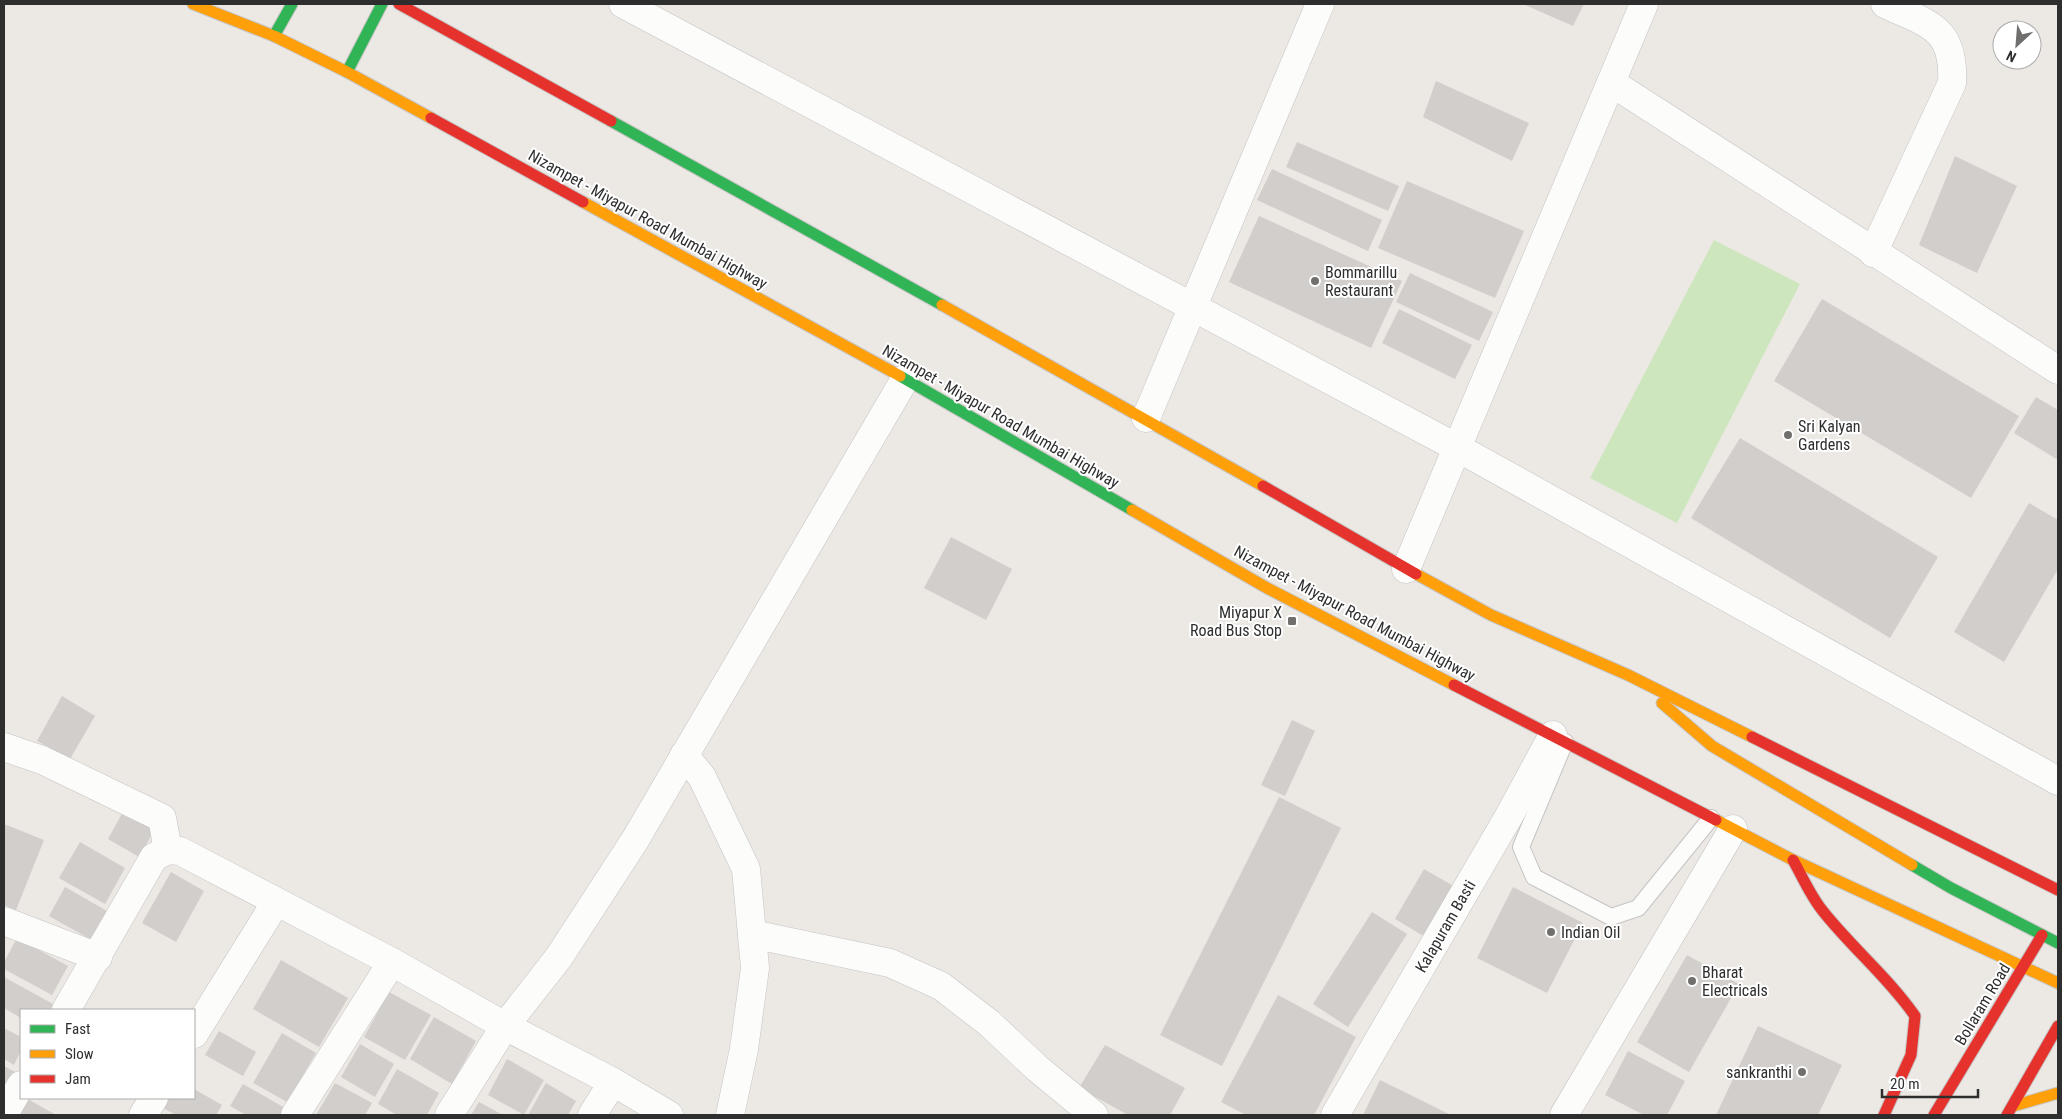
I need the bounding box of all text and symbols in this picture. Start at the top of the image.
north arrow [1992,20,2042,70]
text: N [2004,48,2019,66]
street label: Nizampet - Miyapur Road Mumbai Highway [525,146,771,293]
place label: Bommarillu Restaurant [1325,263,1397,300]
marker: Bommarillu Restaurant [1309,275,1321,287]
street label: Nizampet - Miyapur Road Mumbai Highway [879,341,1123,492]
place label: Sri Kalyan Gardens [1798,417,1861,454]
marker: Sri Kalyan Gardens [1782,429,1794,441]
street label: Nizampet - Miyapur Road Mumbai Highway [1231,542,1479,685]
place label: Miyapur X Road Bus Stop [1190,603,1282,640]
marker: Miyapur X Road Bus Stop [1286,615,1298,627]
street label: Kalapuram Basti [1411,877,1480,976]
place label: Indian Oil [1561,923,1620,942]
marker: Indian Oil [1545,926,1557,938]
street label: Bollaram Road [1951,960,2014,1049]
place label: Bharat Electricals [1702,963,1768,1000]
marker: Bharat Electricals [1686,975,1698,987]
legend [20,1009,195,1099]
text: Fast [65,1020,90,1038]
text: Slow [65,1045,94,1063]
place label: sankranthi [1726,1063,1792,1082]
marker: sankranthi [1796,1066,1808,1078]
scale bar [1882,1066,1978,1098]
text: Jam [65,1070,91,1088]
text: 20 m [1890,1075,1920,1093]

